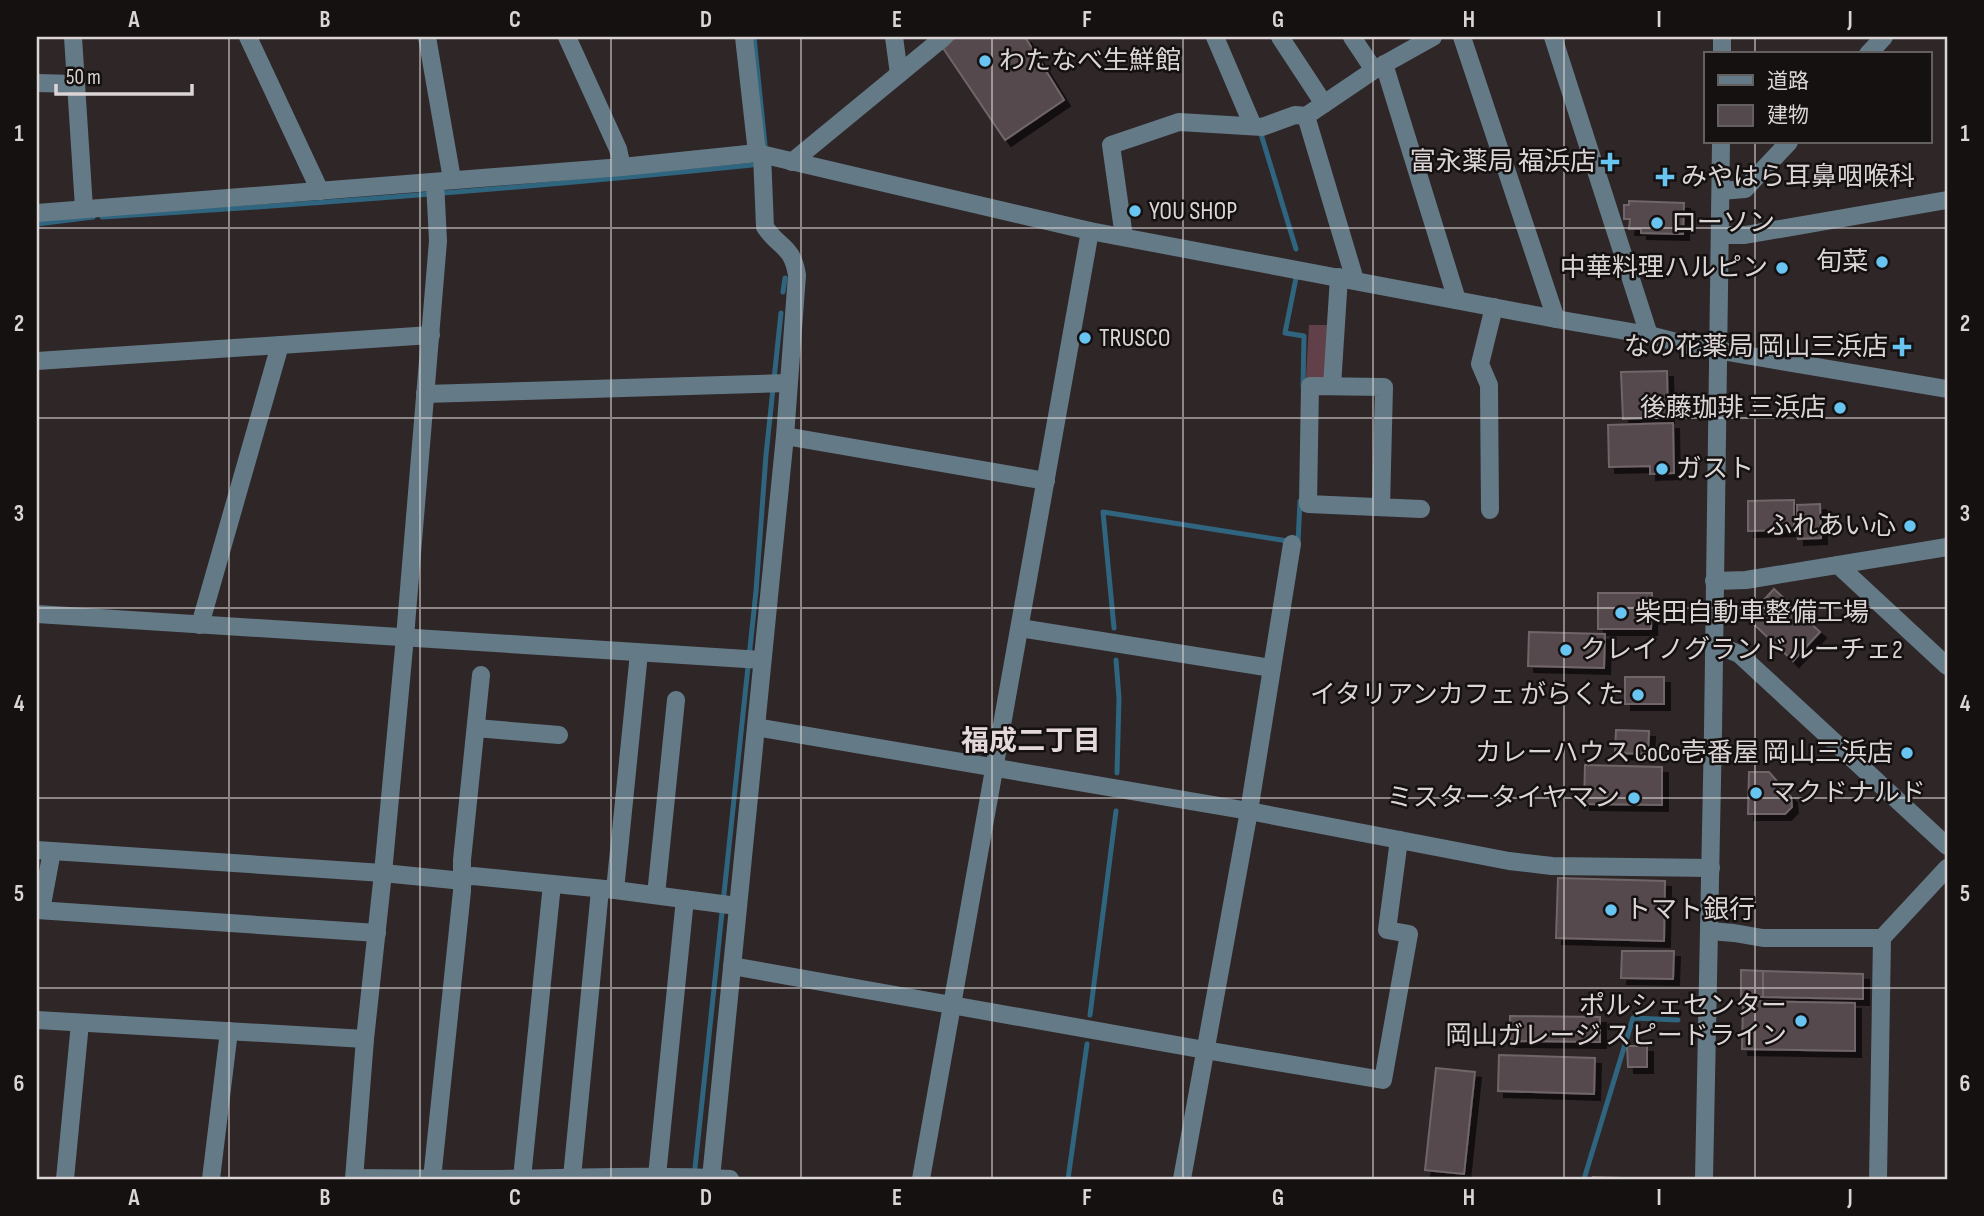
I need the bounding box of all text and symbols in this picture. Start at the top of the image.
text: A [128,6,141,34]
text: B [320,6,331,34]
text: C [509,6,521,34]
text: D [700,6,712,34]
text: E [892,6,902,34]
text: F [1082,6,1092,34]
text: G [1272,6,1284,34]
text: H [1463,6,1475,34]
text: I [1656,6,1662,34]
text: J [1846,6,1853,34]
place label: わたなべ生鮮館 [999,46,1181,77]
scale bar [56,52,192,96]
legend [1704,52,1932,144]
marker: わたなべ生鮮館 [977,53,993,69]
text: 50 m [66,65,101,90]
text: 道路 [1767,69,1809,94]
text: 建物 [1767,103,1809,128]
text: 1 [14,120,24,148]
text: 1 [1960,120,1970,148]
place label: 富永薬局 福浜店 [1410,147,1596,178]
marker: 富永薬局 福浜店 [1602,154,1618,170]
place label: みやはら耳鼻咽喉科 [1681,162,1915,193]
marker: みやはら耳鼻咽喉科 [1655,167,1675,187]
place label: YOU SHOP [1149,196,1237,227]
marker: YOU SHOP [1127,203,1143,219]
place label: ローソン [1671,208,1775,239]
marker: ローソン [1649,215,1665,231]
place label: 旬菜 [1816,247,1868,278]
place label: 中華料理ハルピン [1560,253,1768,284]
marker: 旬菜 [1874,254,1890,270]
marker: 中華料理ハルピン [1774,260,1790,276]
text: 2 [14,310,24,338]
text: 2 [1960,310,1970,338]
place label: TRUSCO [1099,323,1171,354]
marker: TRUSCO [1077,330,1093,346]
place label: なの花薬局 岡山三浜店 [1624,332,1888,363]
marker: なの花薬局 岡山三浜店 [1894,339,1910,355]
place label: 後藤珈琲 三浜店 [1640,393,1826,424]
marker: 後藤珈琲 三浜店 [1832,400,1848,416]
place label: ガスト [1676,454,1754,485]
marker: ガスト [1654,461,1670,477]
text: 3 [14,500,24,528]
text: 3 [1960,500,1970,528]
place label: ふれあい心 [1766,511,1896,542]
marker: ふれあい心 [1902,518,1918,534]
place label: 柴田自動車整備工場 [1635,598,1869,629]
marker: 柴田自動車整備工場 [1613,605,1629,621]
place label: クレイノグランドルーチェ2 [1580,635,1903,666]
marker: クレイノグランドルーチェ2 [1558,642,1574,658]
place label: イタリアンカフェ がらくた [1310,680,1624,711]
marker: イタリアンカフェ がらくた [1630,687,1646,703]
text: 4 [14,690,25,718]
text: 4 [1960,690,1971,718]
district label: 福成二丁目 [961,725,1101,758]
place label: カレーハウス CoCo壱番屋 岡山三浜店 [1475,738,1893,769]
marker: カレーハウス CoCo壱番屋 岡山三浜店 [1899,745,1915,761]
place label: マクドナルド [1770,778,1926,809]
place label: ミスタータイヤマン [1387,783,1620,814]
marker: マクドナルド [1748,785,1764,801]
marker: ミスタータイヤマン [1626,790,1642,806]
text: 5 [14,880,24,908]
text: 5 [1960,880,1970,908]
place label: トマト銀行 [1625,895,1755,926]
marker: トマト銀行 [1603,902,1619,918]
place label: ポルシェセンター 岡山ガレージ スピードライン [1445,991,1787,1052]
marker: ポルシェセンター 岡山ガレージ スピードライン [1793,1013,1809,1029]
text: 6 [14,1070,24,1098]
text: 6 [1960,1070,1970,1098]
text: A [128,1184,141,1212]
text: B [320,1184,331,1212]
text: C [509,1184,521,1212]
text: D [700,1184,712,1212]
text: E [892,1184,902,1212]
text: F [1082,1184,1092,1212]
text: G [1272,1184,1284,1212]
text: H [1463,1184,1475,1212]
text: I [1656,1184,1662,1212]
text: J [1846,1184,1853,1212]

